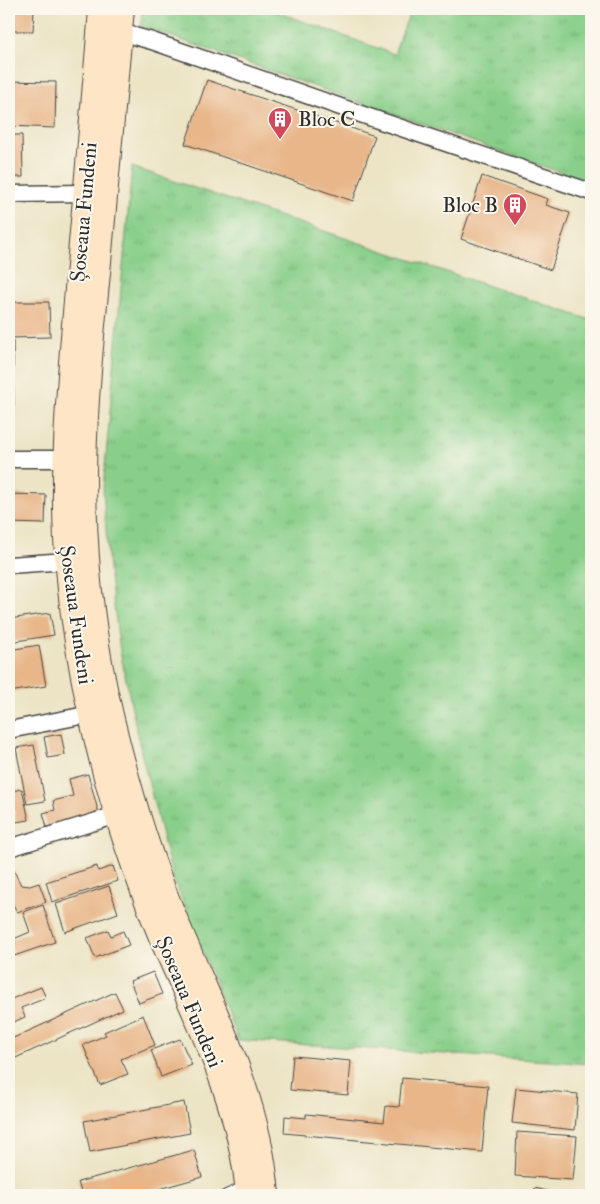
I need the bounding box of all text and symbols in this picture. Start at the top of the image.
building icon: Bloc C [267,106,293,140]
place label: Bloc C [298,106,355,133]
street label: Șoseaua Fundeni [64,141,104,283]
place label: Bloc B [442,192,498,219]
building icon: Bloc B [502,192,528,226]
street label: Șoseaua Fundeni [53,544,99,687]
street label: Șoseaua Fundeni [149,932,229,1072]

